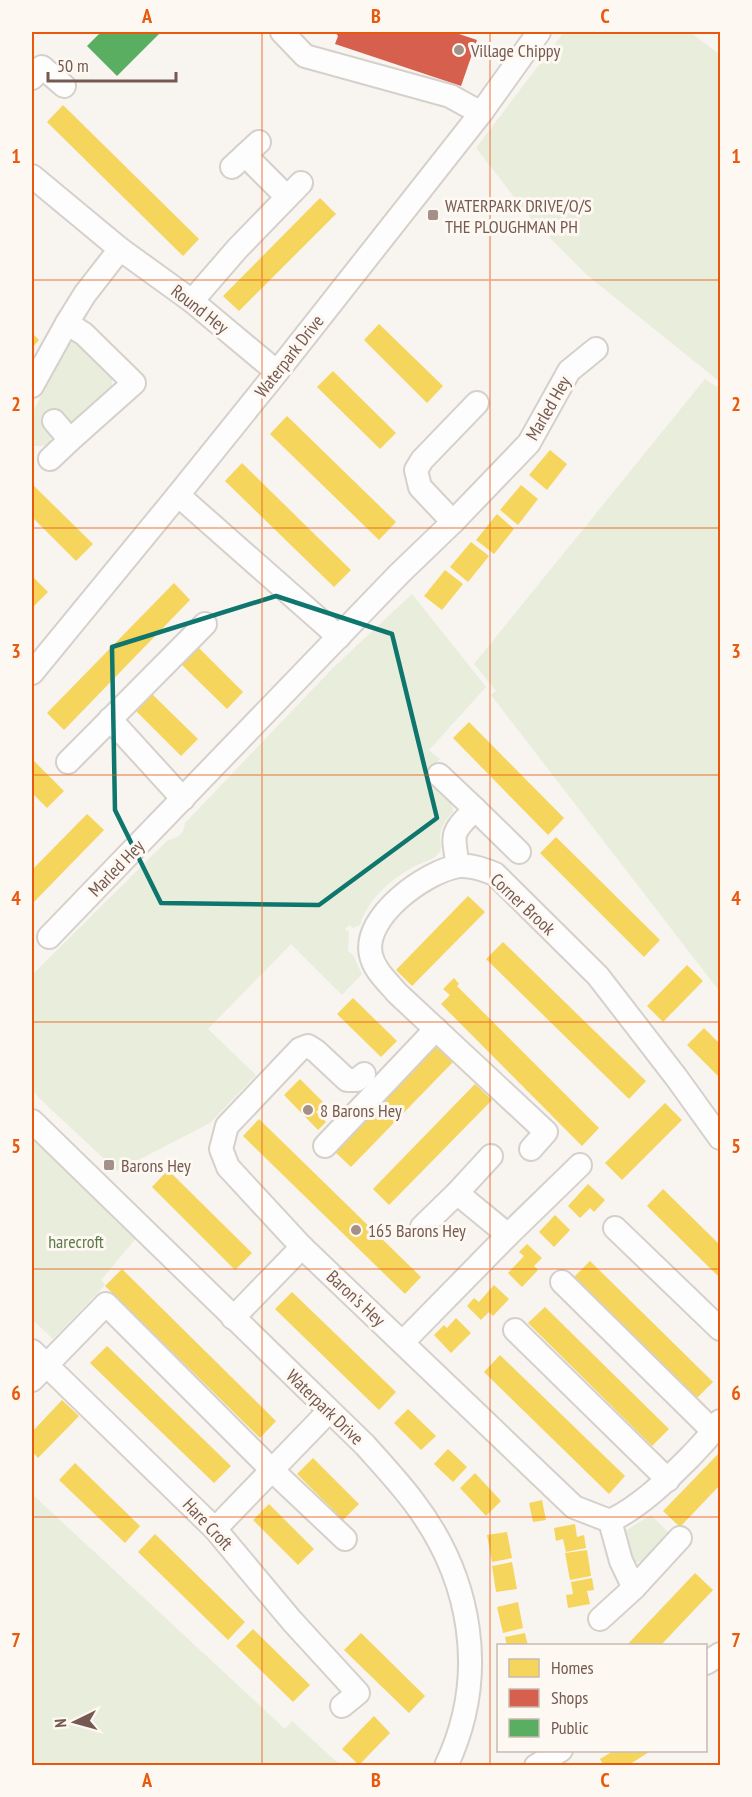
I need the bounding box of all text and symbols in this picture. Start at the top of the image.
text: A [141,3,153,29]
text: B [371,3,381,29]
text: C [600,3,610,29]
place label: Village Chippy [470,39,560,62]
marker: Village Chippy [452,43,466,57]
scale bar [48,45,176,83]
text: 50 m [57,54,89,77]
text: 1 [11,143,21,169]
text: 1 [731,143,741,169]
place label: WATERPARK DRIVE/O/S THE PLOUGHMAN PH [445,194,592,238]
marker: WATERPARK DRIVE/O/S THE PLOUGHMAN PH [426,208,440,222]
street label: Round Hey [167,279,233,339]
street label: Waterpark Drive [249,310,329,402]
street label: Marled Hey [520,372,576,444]
text: 2 [11,391,21,417]
text: 2 [731,391,741,417]
text: 3 [11,638,21,664]
text: 3 [731,638,741,664]
street label: Marled Hey [83,835,149,901]
street label: Corner Brook [486,868,560,940]
text: 4 [11,885,21,911]
text: 4 [731,885,741,911]
place label: 8 Barons Hey [320,1099,402,1122]
marker: 8 Barons Hey [301,1103,315,1117]
text: 5 [11,1133,21,1159]
text: 5 [731,1133,741,1159]
place label: Barons Hey [121,1154,191,1177]
marker: Barons Hey [102,1158,116,1172]
place label: 165 Barons Hey [368,1219,466,1242]
marker: 165 Barons Hey [349,1223,363,1237]
park label: harecroft [48,1230,104,1253]
street label: Baron's Hey [322,1265,390,1331]
street label: Waterpark Drive [281,1364,369,1450]
text: 6 [11,1380,21,1406]
text: 6 [731,1380,741,1406]
street label: Hare Croft [178,1493,238,1555]
text: 7 [11,1627,21,1653]
text: 7 [731,1627,741,1653]
legend [497,1644,707,1752]
text: Homes [551,1656,594,1679]
text: Shops [551,1686,588,1709]
north arrow [45,1692,105,1752]
text: Public [551,1716,589,1739]
text: N [50,1718,70,1728]
text: A [141,1767,153,1793]
text: B [371,1767,381,1793]
text: C [600,1767,610,1793]

